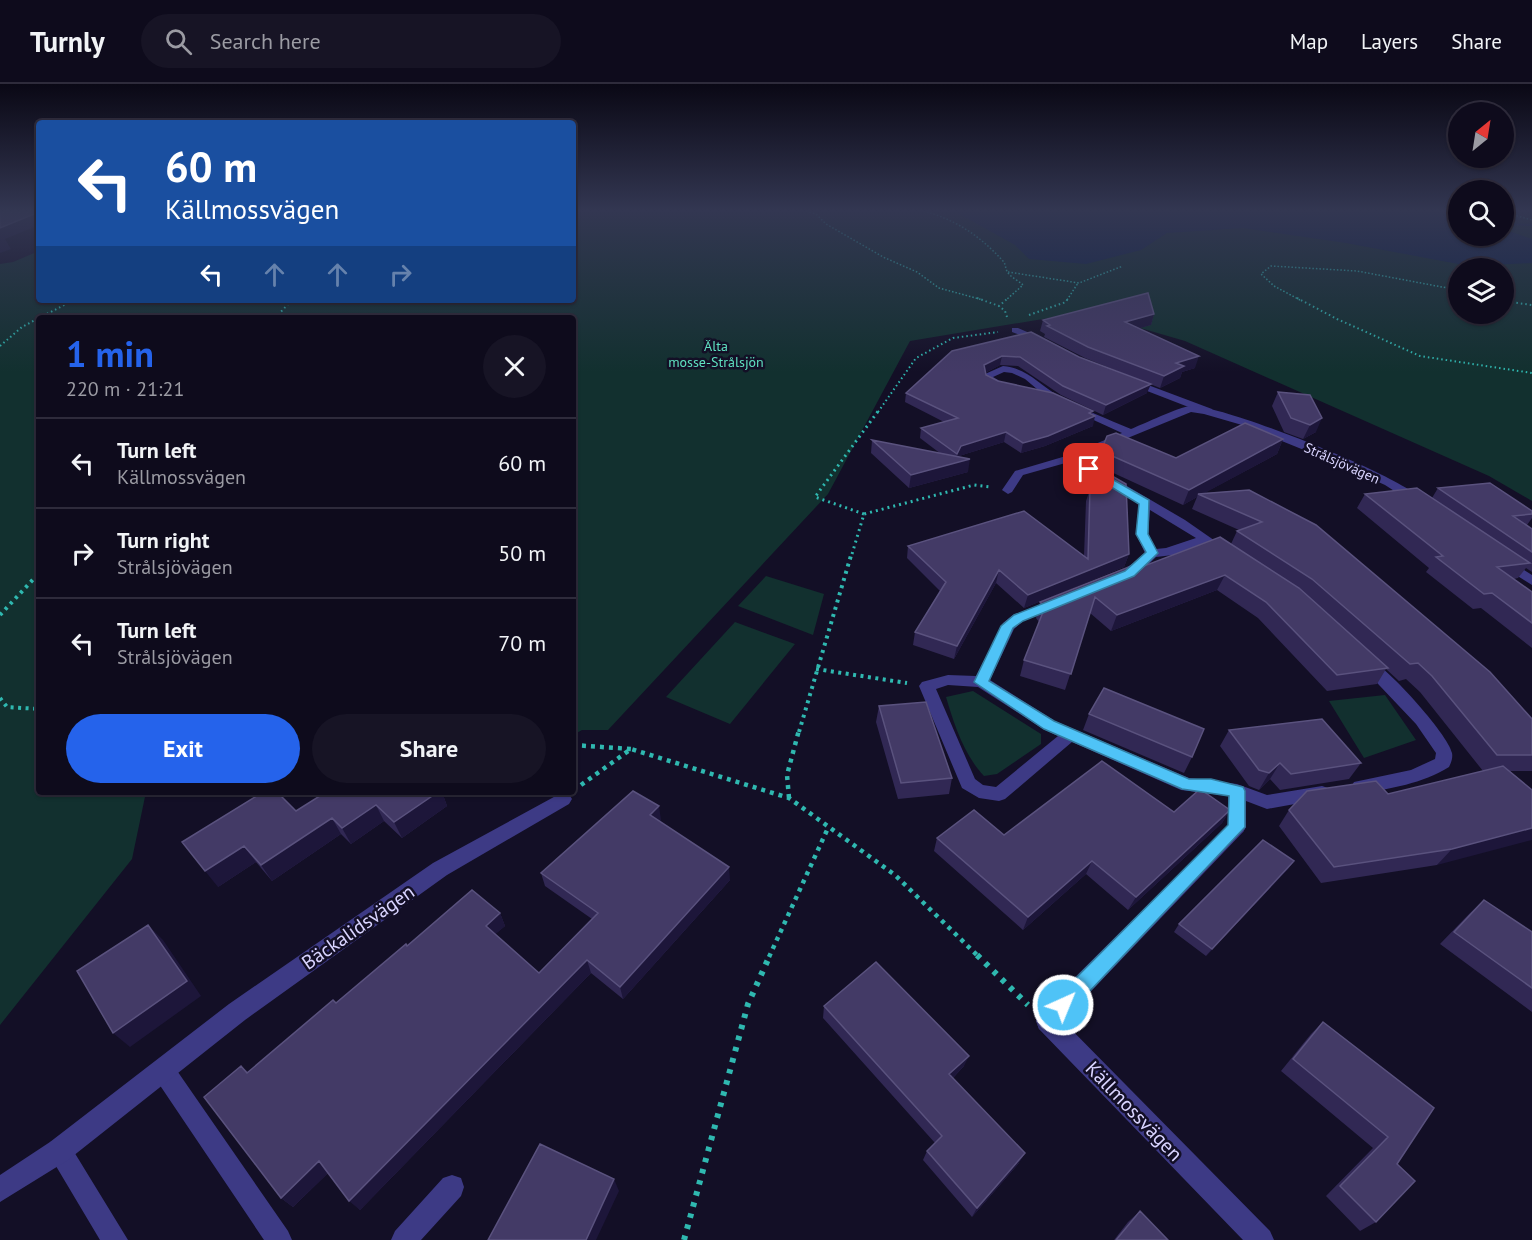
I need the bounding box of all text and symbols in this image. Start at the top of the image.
search box [141,14,561,68]
text: Turnly [30,23,105,60]
icon: search [162,25,195,58]
text: Search here [210,27,321,55]
text: Map [1290,28,1328,55]
text: Layers [1361,28,1418,55]
text: Share [1451,28,1502,55]
north arrow [1448,102,1514,168]
map controls [1448,102,1514,324]
text: 60 m [165,139,257,194]
icon: left [66,144,144,222]
button: search [1448,180,1514,246]
text: Källmossvägen [165,192,339,226]
icon: left [195,258,228,291]
icon: ahead [258,258,291,291]
icon: ahead [321,258,354,291]
icon: right [384,258,417,291]
button: layers [1448,258,1514,324]
text: 1 min [66,330,154,377]
button: close [483,335,546,398]
park label: Älta mosse-Strålsjön [668,337,764,371]
text: 220 m · 21:21 [66,376,184,402]
text: Turn left [117,436,197,464]
street label: Strålsjövägen [1301,438,1383,488]
pin [1063,443,1114,494]
icon: left [66,447,99,480]
text: 60 m [498,449,546,477]
icon: arrive [1072,452,1105,485]
text: Källmossvägen [117,464,246,490]
text: Turn right [117,526,209,554]
icon: right [66,537,99,570]
text: 50 m [498,539,546,567]
text: Strålsjövägen [117,554,233,580]
text: Turn left [117,616,197,644]
icon: left [66,627,99,660]
text: 70 m [498,629,546,657]
text: Strålsjövägen [117,644,233,670]
button: Exit [66,714,300,783]
button: Share [312,714,546,783]
street label: Bäckalidsvägen [297,879,419,975]
position arrow [1031,973,1095,1037]
street label: Källmossvägen [1080,1056,1188,1166]

